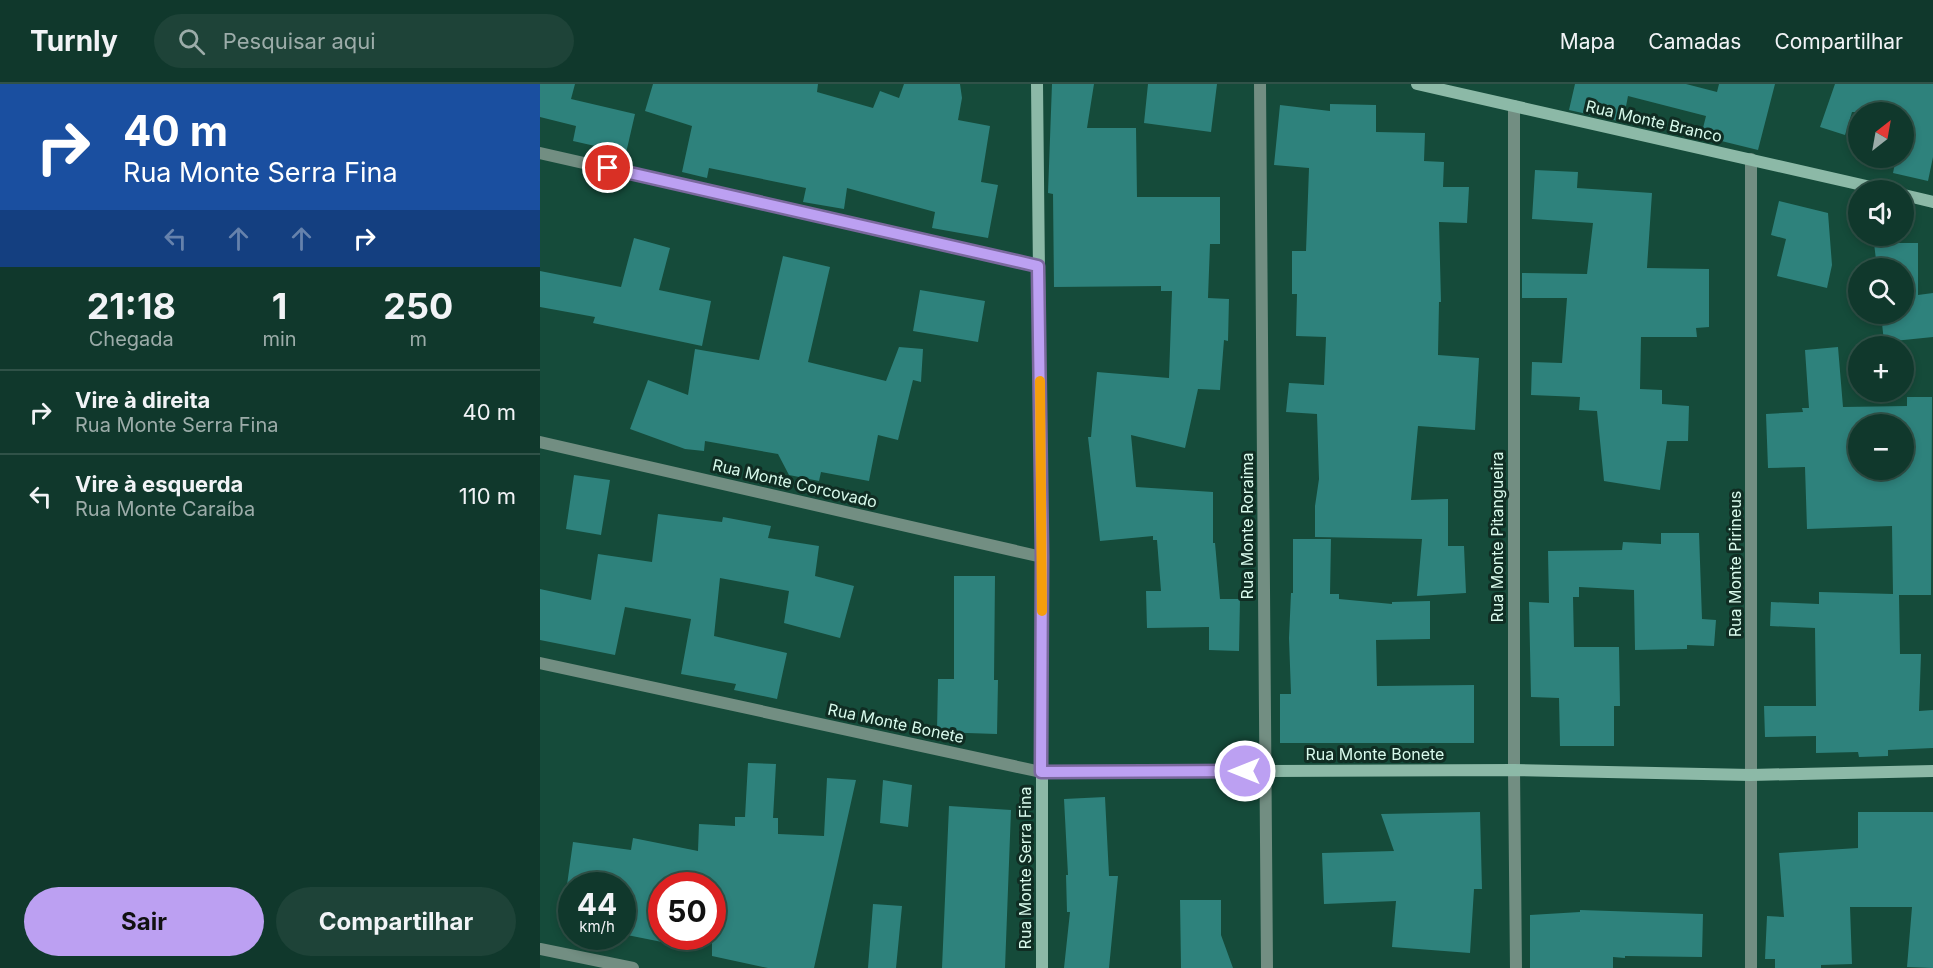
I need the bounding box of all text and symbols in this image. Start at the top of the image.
search box [154,14,574,68]
text: Turnly [30,24,118,58]
icon: search [175,25,208,58]
text: Pesquisar aqui [223,28,376,54]
text: Mapa [1560,29,1615,54]
text: Camadas [1648,29,1741,54]
text: Compartilhar [1774,29,1903,54]
street label: Rua Monte Branco [1584,96,1724,146]
north arrow [1848,102,1914,168]
map controls [1848,102,1914,480]
text: 40 m [123,105,228,156]
icon: right [24,108,102,186]
pin [582,142,633,193]
icon: arrive [591,151,624,184]
text: Rua Monte Serra Fina [123,156,398,189]
button: sound [1848,180,1914,246]
icon: left [159,222,192,255]
icon: ahead [222,222,255,255]
icon: ahead [285,222,318,255]
icon: right [348,222,381,255]
button: search [1848,258,1914,324]
text: 21:18 [87,284,176,328]
text: 1 [272,284,287,328]
text: 250 [383,284,453,328]
text: Chegada [89,327,174,351]
text: min [263,327,297,351]
text: m [410,327,427,351]
button: + [1848,336,1914,402]
text: Vire à direita [75,387,210,413]
icon: right [24,396,57,429]
text: 40 m [462,399,516,425]
text: Rua Monte Serra Fina [75,413,278,437]
button: − [1848,414,1914,480]
street label: Rua Monte Roraima [1237,452,1257,600]
street label: Rua Monte Pitangueira [1487,452,1507,622]
street label: Rua Monte Corcovado [711,454,879,512]
text: Vire à esquerda [75,471,243,497]
icon: left [24,480,57,513]
text: 110 m [459,483,516,509]
street label: Rua Monte Pirineus [1725,491,1745,637]
text: Rua Monte Caraíba [75,497,255,521]
street label: Rua Monte Bonete [826,699,966,747]
position arrow [1213,739,1277,803]
street label: Rua Monte Bonete [1306,744,1444,764]
street label: Rua Monte Serra Fina [1015,787,1035,949]
speed limit sign: 50 [648,872,726,950]
text: 44 [577,886,617,922]
button: Sair [24,887,264,956]
button: Compartilhar [276,887,516,956]
text: km/h [579,917,615,936]

